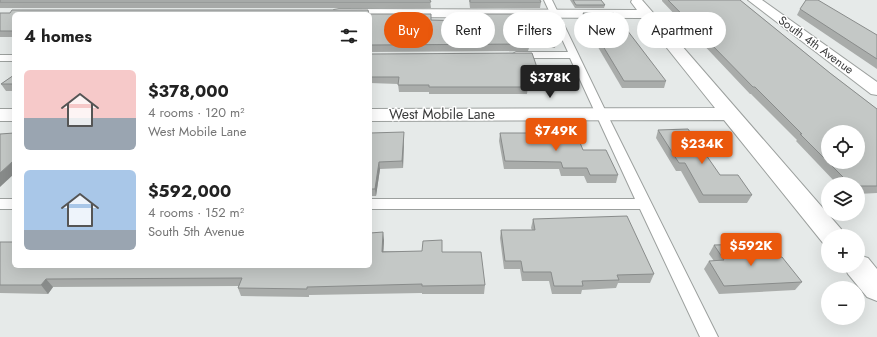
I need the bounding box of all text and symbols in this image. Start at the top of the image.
street label: South 4th Avenue [775,11,857,79]
chip: Buy [384,12,433,48]
chip: Rent [441,12,495,48]
chip: Filters [503,12,566,48]
chip: New [574,12,629,48]
chip: Apartment [637,12,726,48]
text: 4 homes [24,24,92,48]
icon: filters [338,25,360,47]
pin: $378K [522,65,578,99]
text: $378K [529,68,571,87]
text: $378,000 [148,79,229,103]
icon: home [56,86,104,134]
text: 4 rooms · 120 m² [148,103,245,122]
street label: West Mobile Lane [389,104,495,124]
pin: $749K [528,118,584,152]
text: $749K [535,121,577,140]
text: West Mobile Lane [148,122,246,141]
map controls [821,125,865,325]
button: locate [821,125,865,169]
pin: $234K [674,131,730,165]
text: $234K [681,134,723,153]
button: layers [821,177,865,221]
text: $592,000 [148,179,231,203]
icon: home [56,186,104,234]
text: 4 rooms · 152 m² [148,203,244,222]
text: South 5th Avenue [148,222,245,241]
button: + [821,229,865,273]
pin: $592K [723,233,779,267]
text: $592K [730,236,772,255]
button: − [821,281,865,325]

